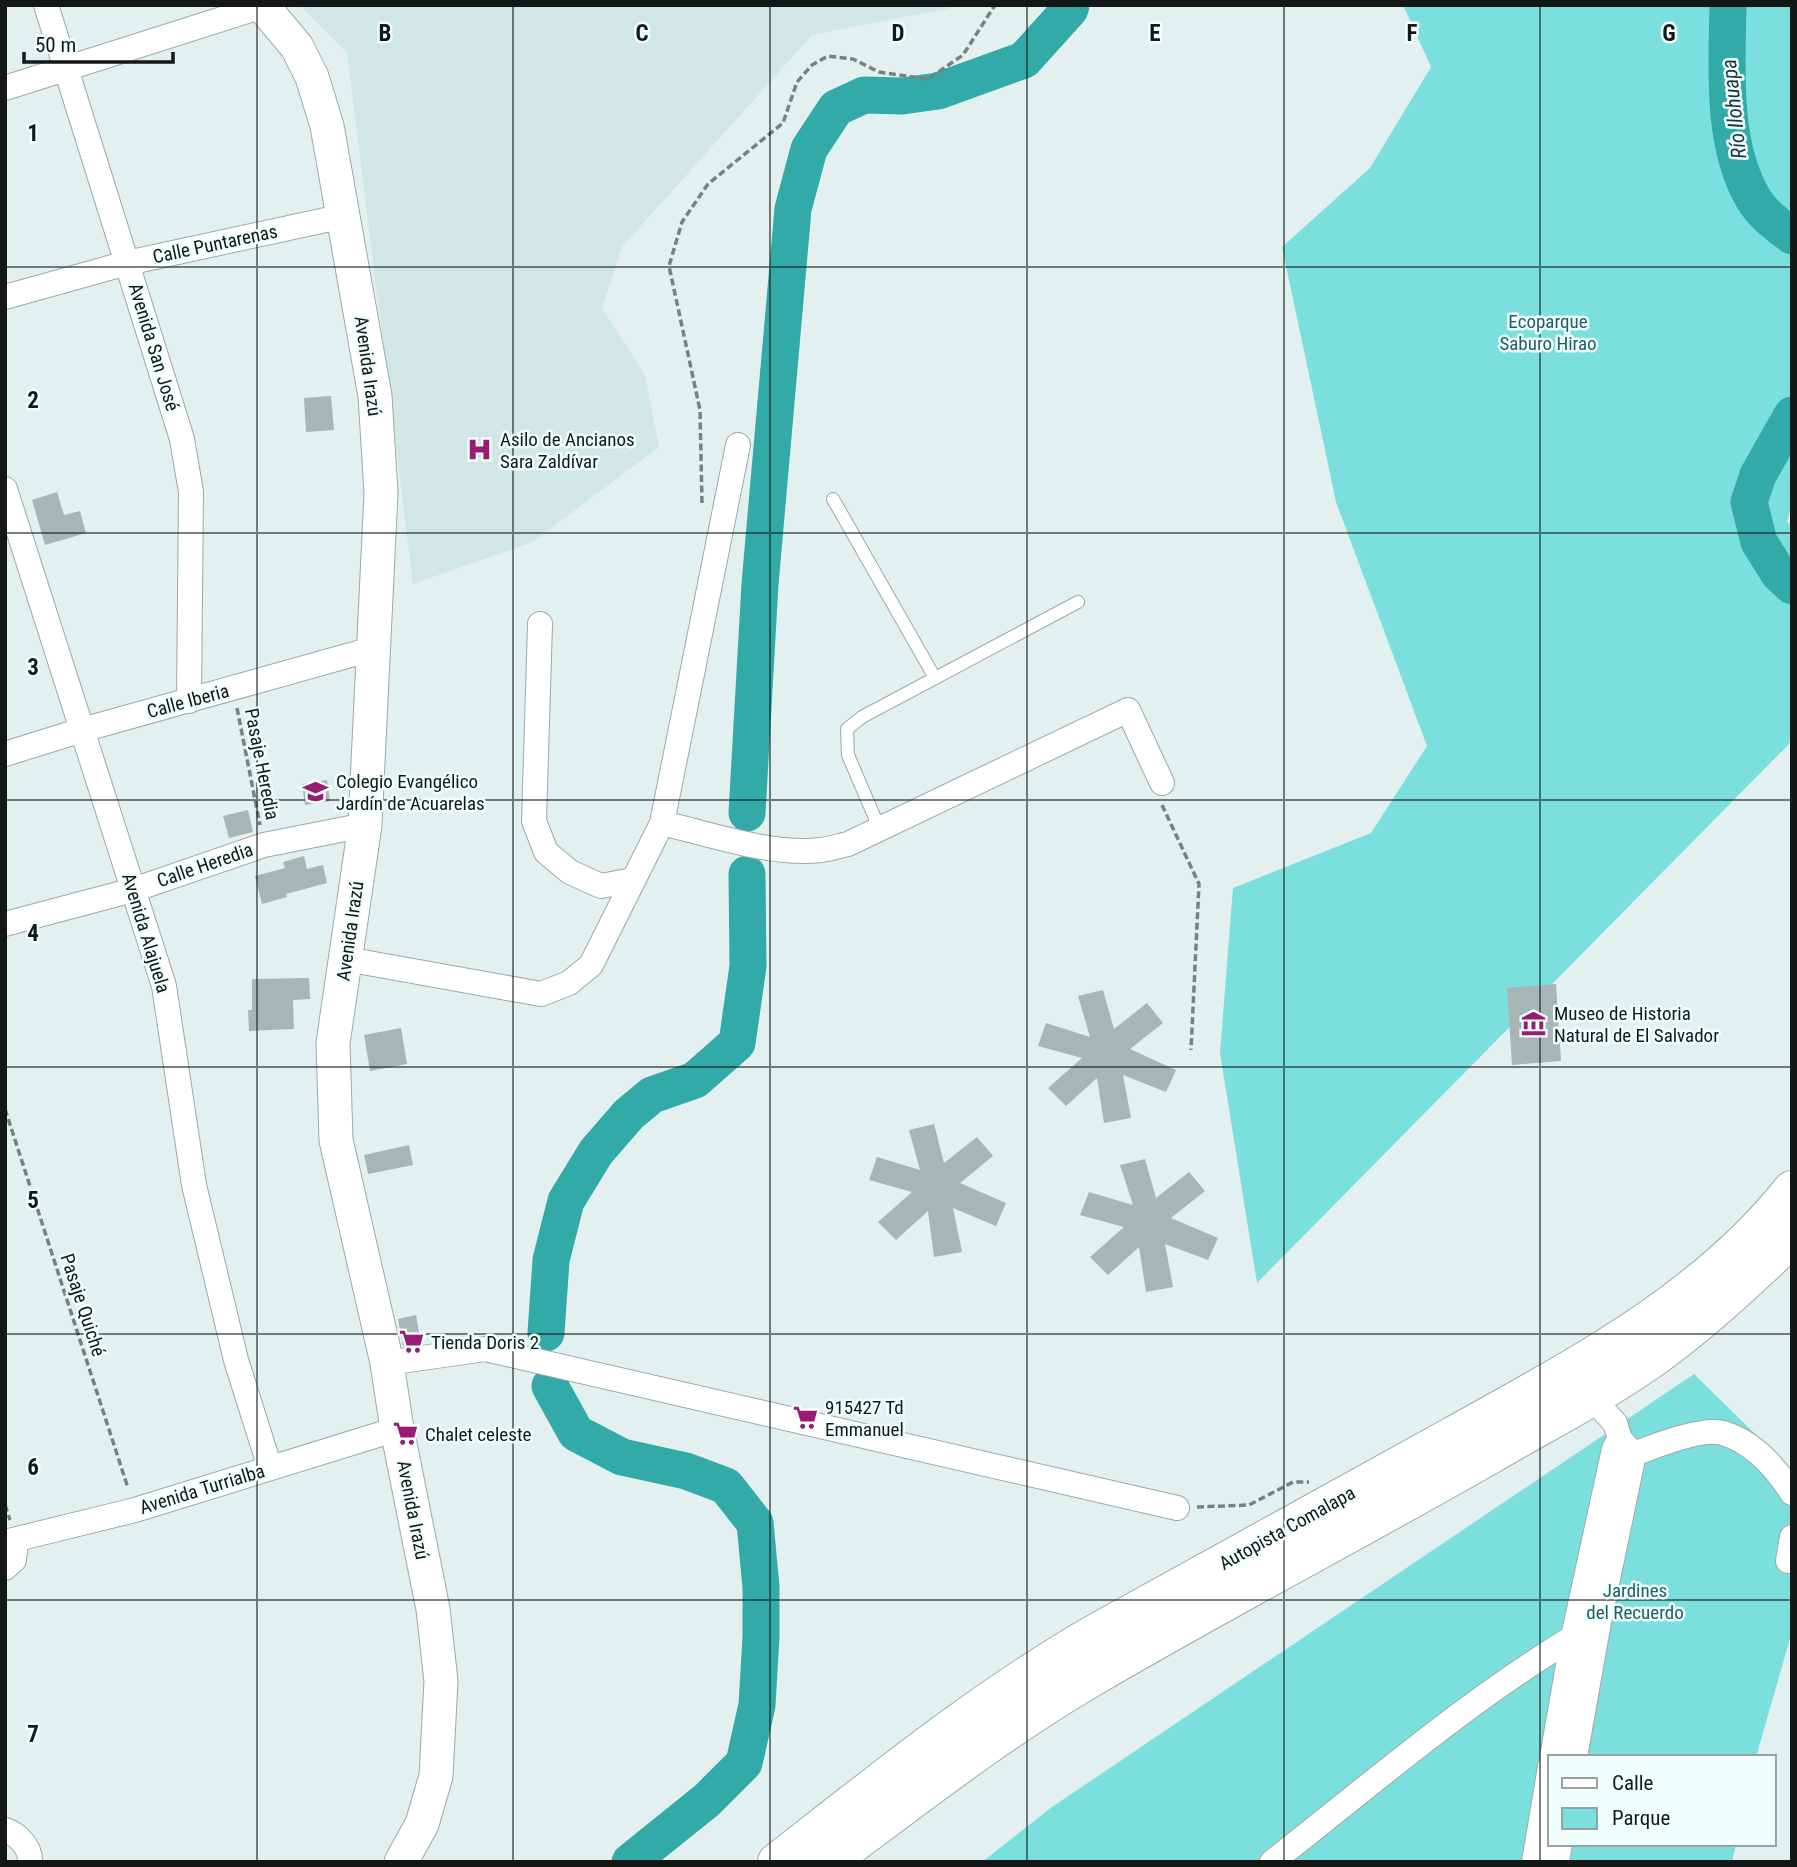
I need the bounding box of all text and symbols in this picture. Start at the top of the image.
text: B [379,20,391,47]
text: C [635,20,649,47]
text: D [892,20,905,47]
text: E [1149,20,1161,47]
text: F [1407,20,1418,47]
text: G [1662,20,1676,47]
scale bar [24,21,173,65]
text: 50 m [35,33,76,57]
water label: Río Ilohuapa [1717,58,1751,160]
text: 1 [27,120,39,147]
street label: Calle Puntarenas [150,220,280,268]
street label: Avenida San José [124,280,184,414]
park label: Ecoparque Saburo Hirao [1499,310,1597,355]
street label: Avenida Irazú [350,315,386,417]
text: 2 [27,387,39,414]
place label: Asilo de Ancianos Sara Zaldívar [500,428,635,473]
hospital icon: Asilo de Ancianos Sara Zaldívar [466,436,494,464]
text: 3 [27,654,39,681]
street label: Calle Iberia [144,679,232,723]
street label: Pasaje Heredia [240,706,284,822]
place label: Colegio Evangélico Jardín de Acuarelas [336,770,485,815]
school or university icon: Colegio Evangélico Jardín de Acuarelas [302,778,330,806]
street label: Calle Heredia [154,838,256,892]
street label: Avenida Alajuela [117,870,175,996]
street label: Avenida Irazú [332,880,368,982]
text: 4 [27,920,39,947]
place label: Museo de Historia Natural de El Salvador [1554,1002,1719,1047]
museum icon: Museo de Historia Natural de El Salvador [1520,1010,1548,1038]
text: 5 [27,1187,39,1214]
street label: Pasaje Quiché [56,1251,110,1359]
supermarket icon: Tienda Doris 2 [397,1328,425,1356]
place label: Tienda Doris 2 [431,1331,539,1354]
place label: 915427 Td Emmanuel [825,1396,904,1441]
supermarket icon: 915427 Td Emmanuel [791,1404,819,1432]
supermarket icon: Chalet celeste [391,1420,419,1448]
place label: Chalet celeste [425,1423,532,1446]
text: 6 [27,1454,39,1481]
street label: Avenida Irazú [392,1458,434,1562]
street label: Avenida Turrialba [137,1459,267,1519]
street label: Autopista Comalapa [1215,1481,1359,1575]
park label: Jardines del Recuerdo [1586,1579,1684,1624]
text: 7 [27,1721,39,1748]
legend [1548,1755,1776,1846]
text: Calle [1612,1771,1654,1795]
text: Parque [1612,1806,1670,1830]

